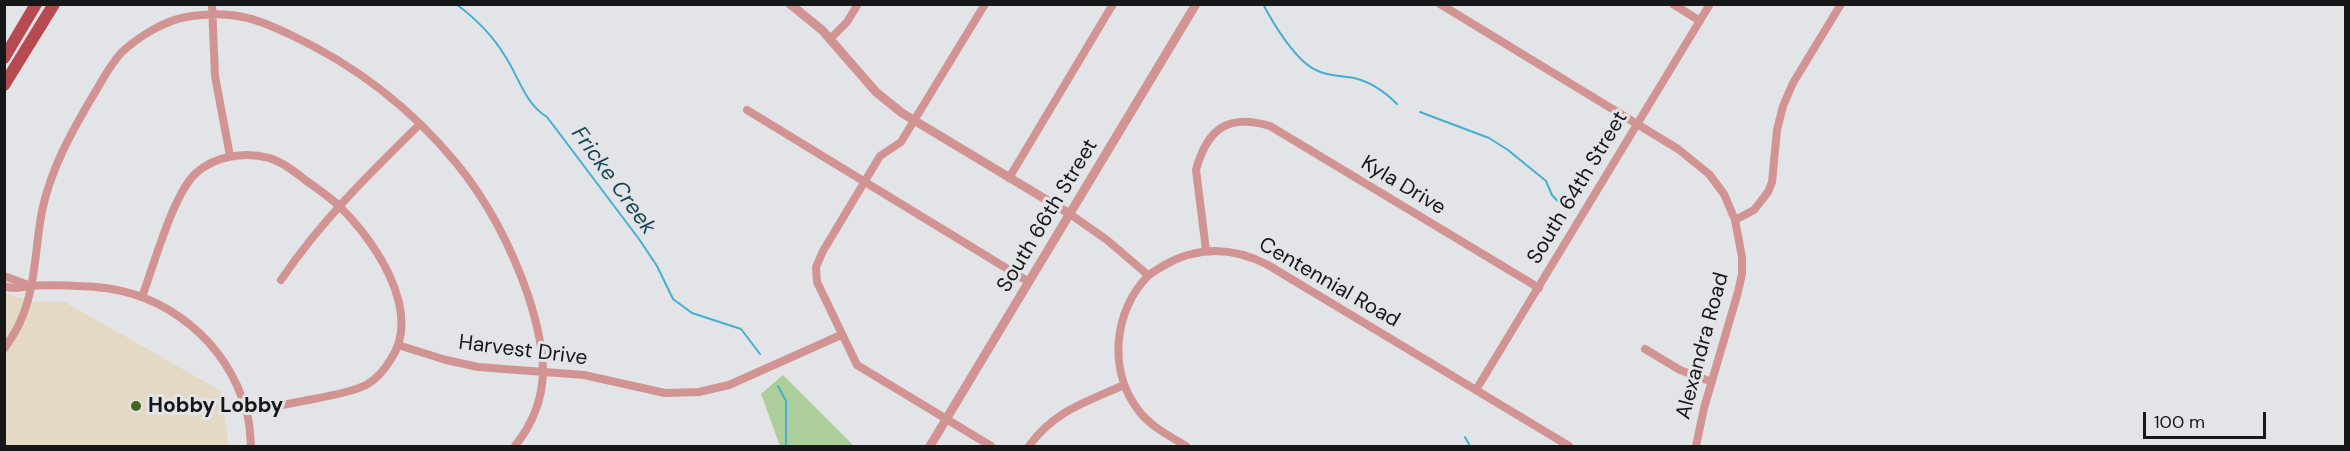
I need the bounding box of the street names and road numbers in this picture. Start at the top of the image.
street label: South 64th Street [1522,107,1634,269]
street label: South 66th Street [992,135,1104,297]
street label: Kyla Drive [1356,151,1450,221]
street label: Centennial Road [1254,232,1404,334]
street label: Alexandra Road [1671,270,1735,422]
street label: Harvest Drive [457,331,589,371]

